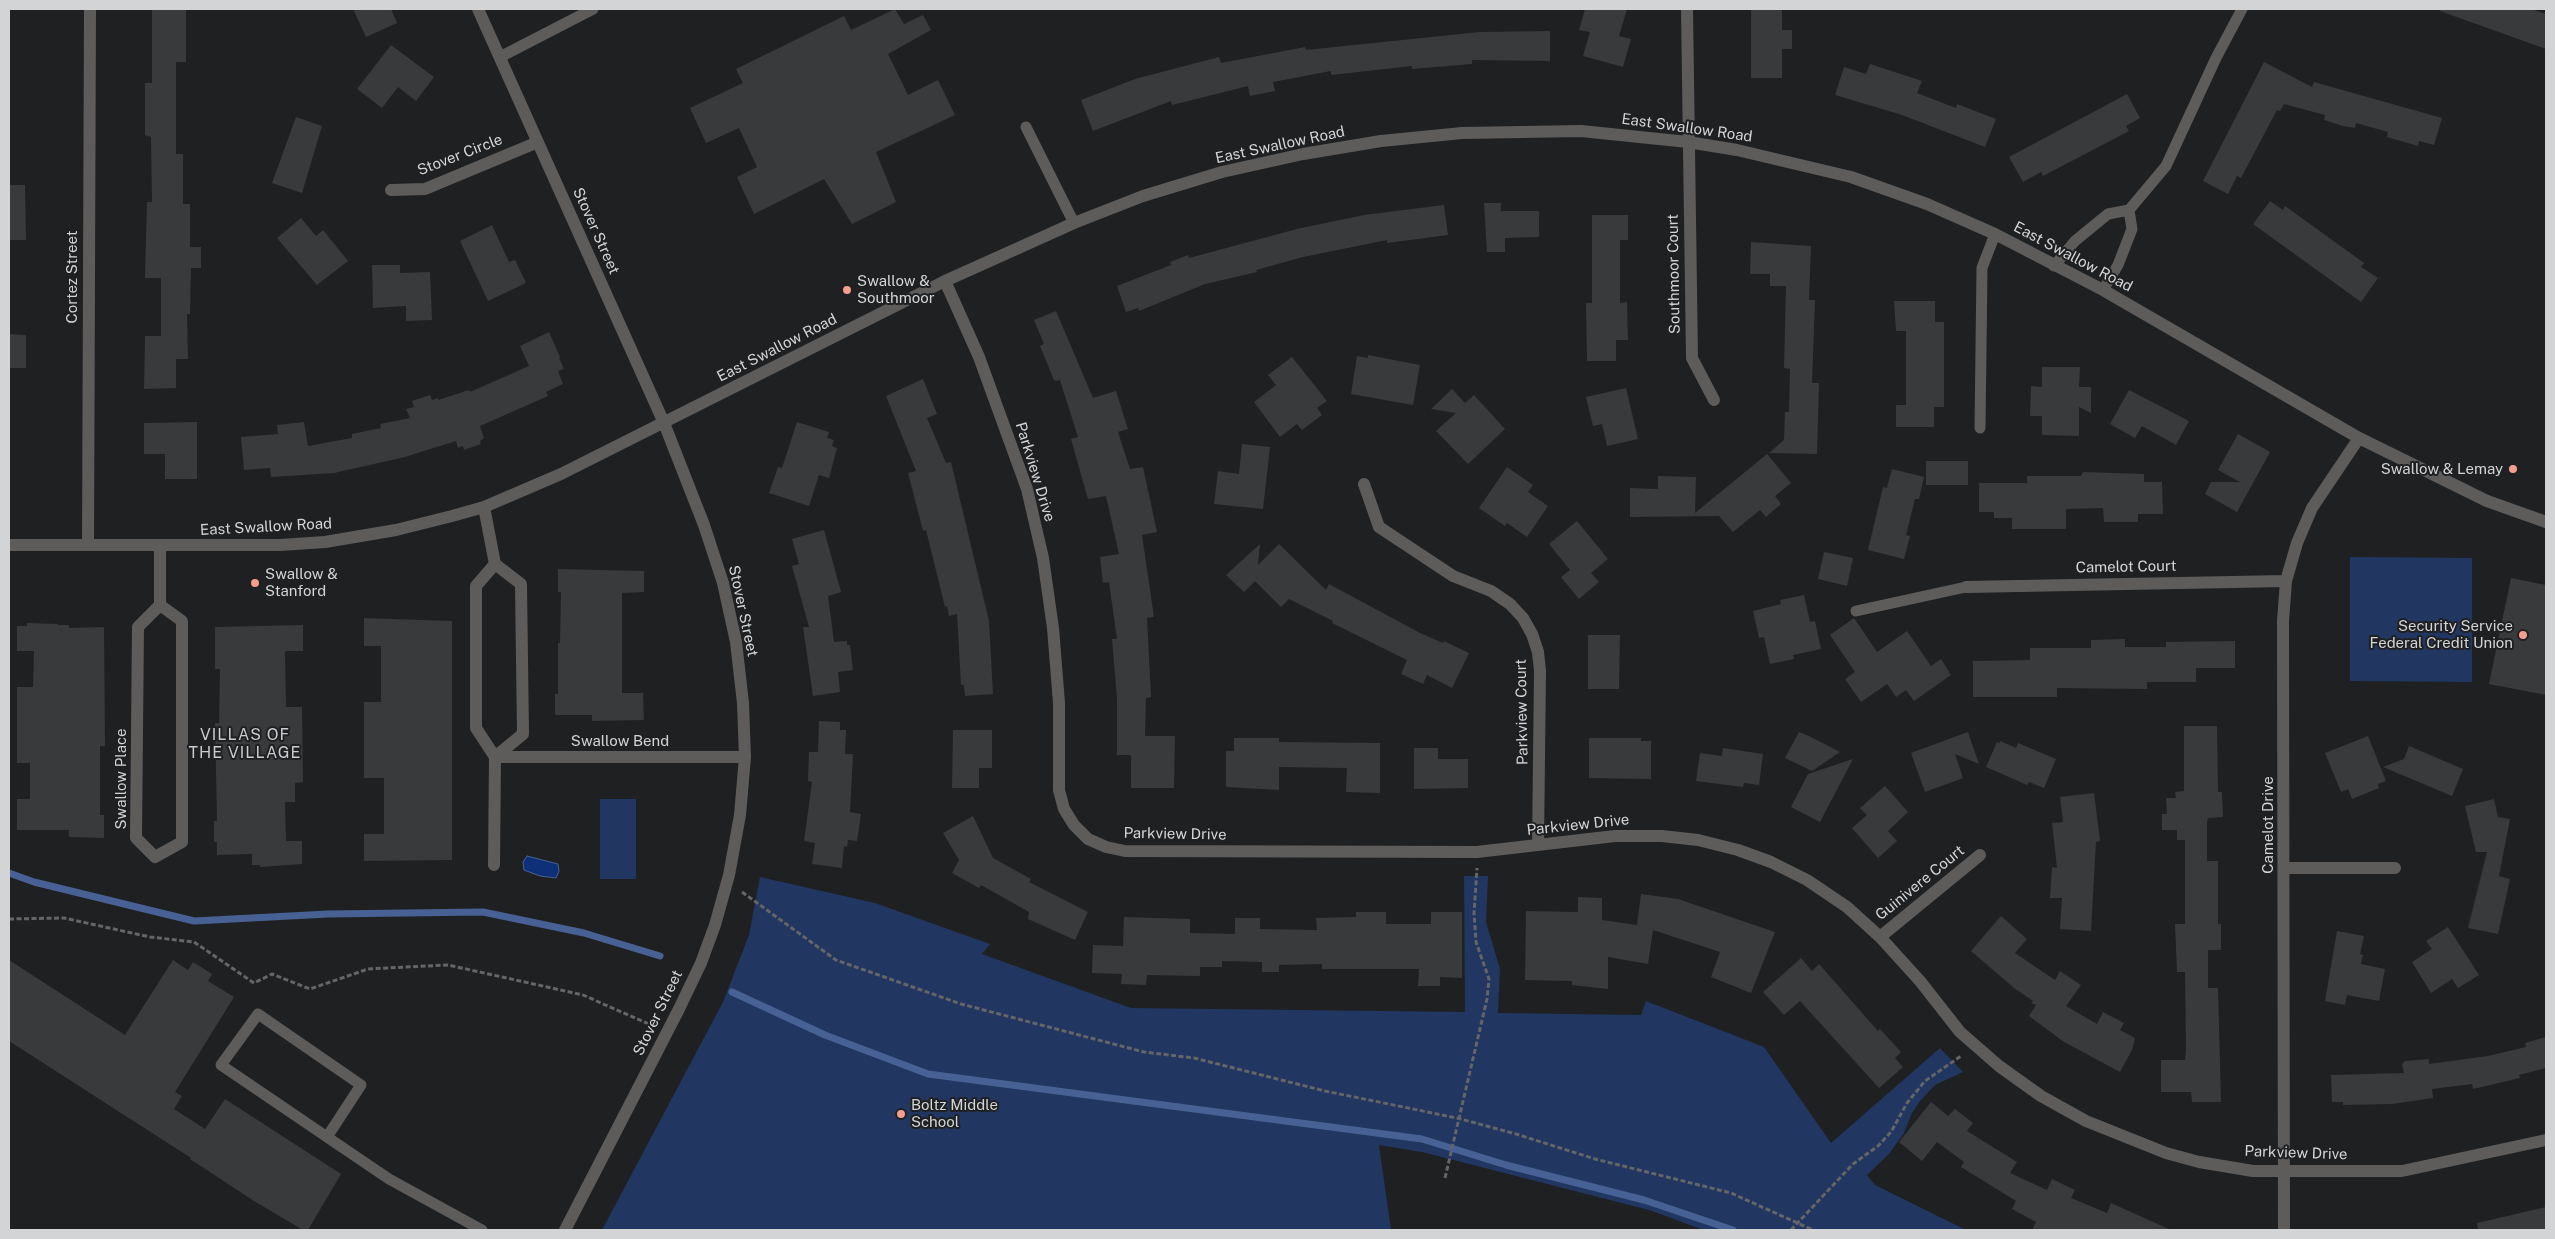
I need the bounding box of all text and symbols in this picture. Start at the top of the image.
street label: East Swallow Road [1620,110,1754,146]
street label: East Swallow Road [1214,122,1346,168]
street label: Stover Circle [415,131,505,179]
street label: Stover Street [569,185,623,277]
street label: Southmoor Court [1664,214,1684,334]
street label: East Swallow Road [2010,218,2136,296]
street label: Cortez Street [63,230,81,324]
place label: Swallow & Southmoor [857,272,934,307]
marker: Swallow & Southmoor [841,284,853,296]
street label: East Swallow Road [714,310,840,386]
street label: Parkview Drive [1011,420,1059,524]
place label: Swallow & Lemay [2381,460,2503,478]
marker: Swallow & Lemay [2507,463,2519,475]
street label: East Swallow Road [200,515,332,539]
street label: Camelot Court [2075,557,2177,577]
street label: Stover Street [725,564,761,658]
place label: Swallow & Stanford [265,565,338,600]
marker: Swallow & Stanford [249,577,261,589]
place label: Security Service Federal Credit Union [2369,617,2513,652]
marker: Security Service Federal Credit Union [2517,629,2529,641]
street label: Parkview Court [1512,659,1532,765]
district label: VILLAS OF THE VILLAGE [187,725,303,763]
street label: Swallow Place [112,728,130,830]
street label: Swallow Bend [571,732,669,750]
street label: Camelot Drive [2259,776,2277,874]
street label: Parkview Drive [1526,811,1630,839]
street label: Parkview Drive [1123,824,1227,844]
street label: Guinivere Court [1872,842,1968,924]
street label: Stover Street [630,967,686,1059]
place label: Boltz Middle School [911,1096,998,1131]
marker: Boltz Middle School [895,1108,907,1120]
street label: Parkview Drive [2244,1142,2348,1164]

